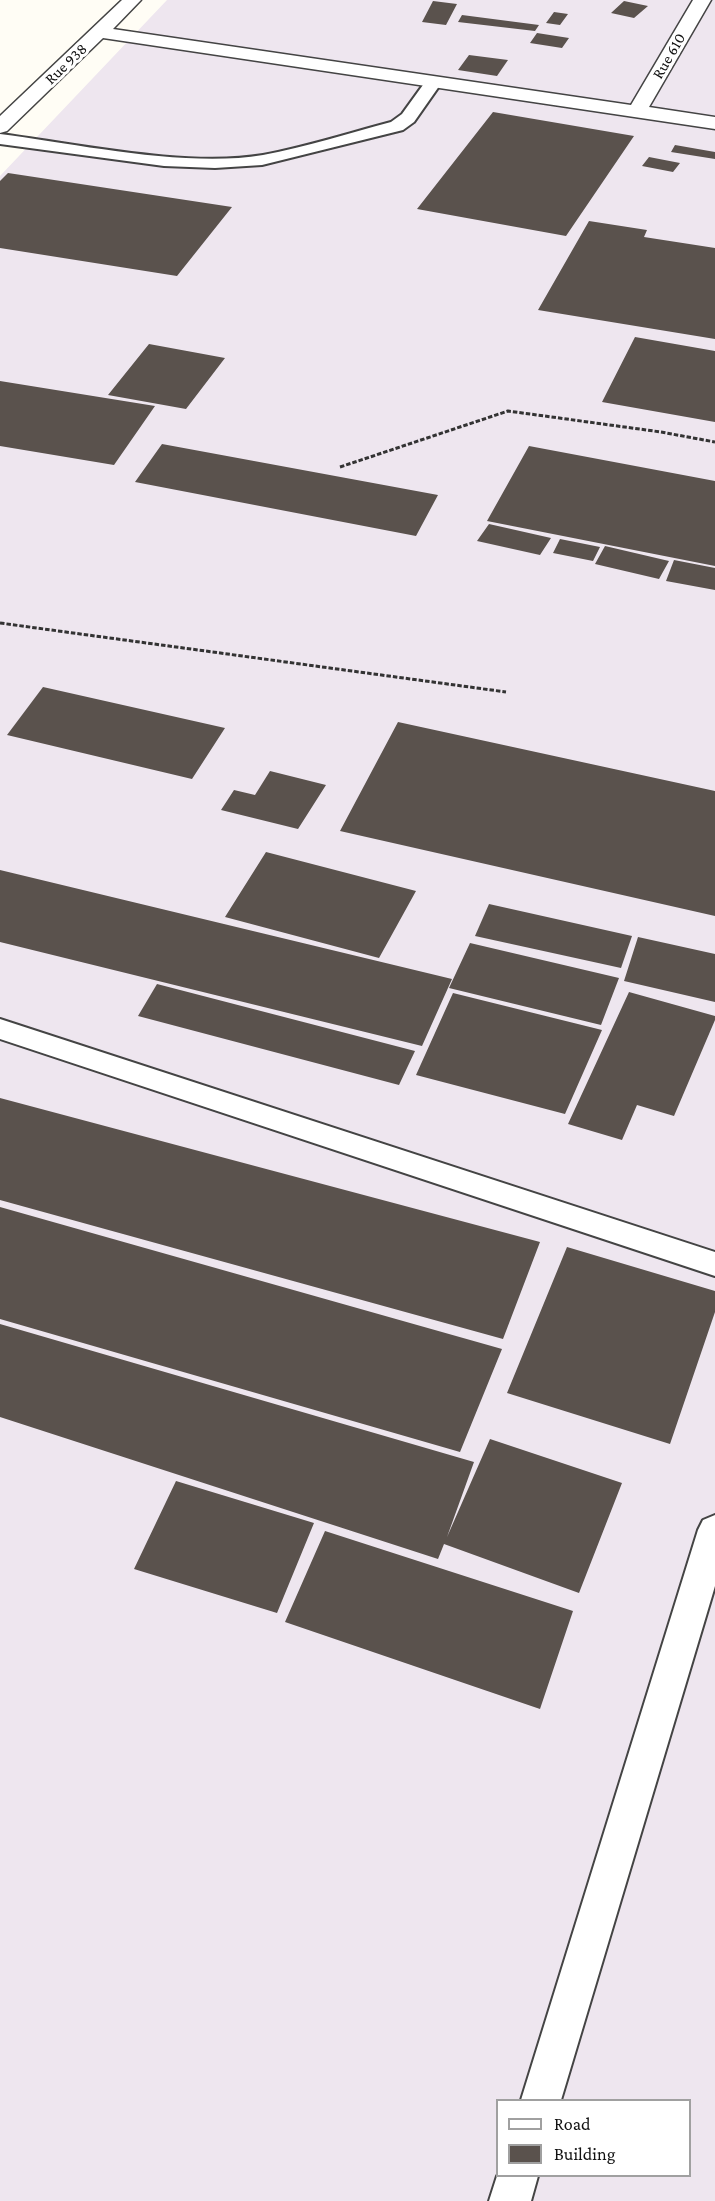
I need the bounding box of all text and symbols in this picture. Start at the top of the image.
street label: Rue 610 [648,30,690,82]
street label: Rue 938 [41,39,91,89]
legend [496,2099,691,2177]
text: Road [554,2114,591,2134]
text: Building [554,2144,615,2164]

